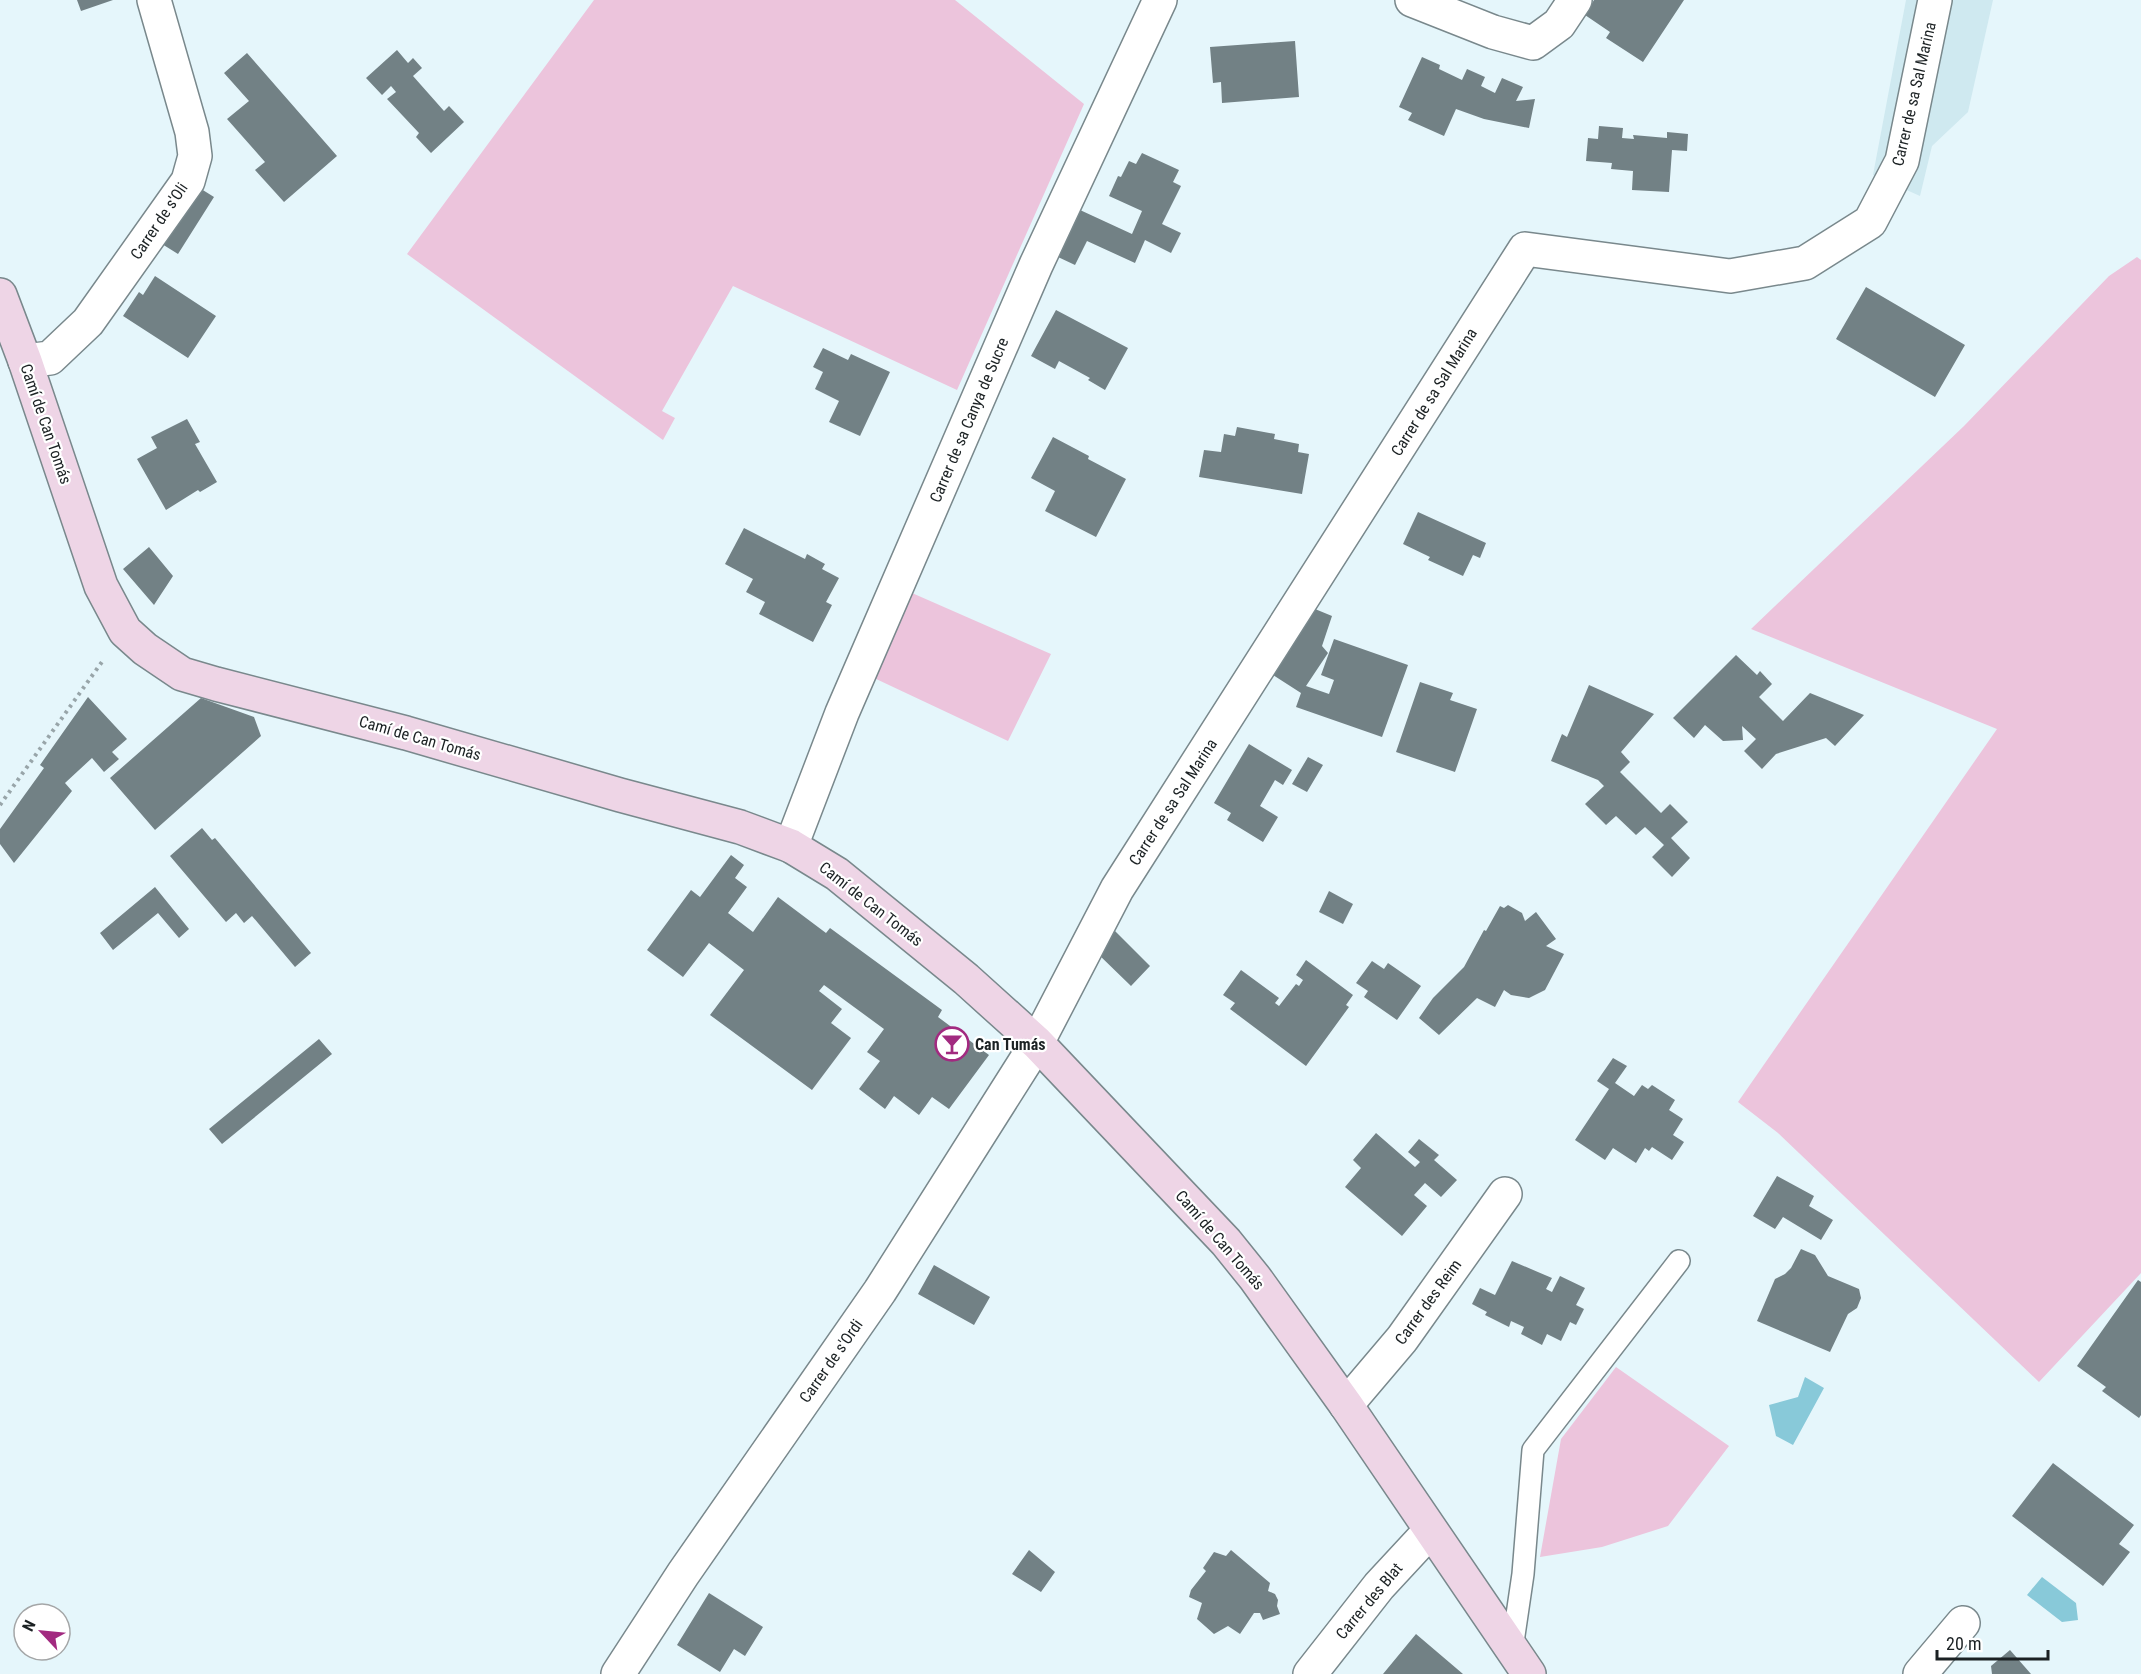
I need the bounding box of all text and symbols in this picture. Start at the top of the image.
street label: Carrer de sa Sal Marina [1888,20,1940,168]
street label: Carrer de s'Oli [126,179,192,263]
street label: Carrer de sa Sal Marina [1387,325,1481,459]
street label: Carrer de sa Canya de Sucre [926,335,1012,505]
street label: Camí de Can Tomás [17,361,75,487]
street label: Camí de Can Tomás [357,712,483,764]
street label: Carrer de sa Sal Marina [1125,735,1221,869]
street label: Camí de Can Tomás [816,858,926,950]
bar icon: Can Tumás [934,1026,970,1062]
place label: Can Tumás [975,1035,1045,1054]
street label: Camí de Can Tomás [1172,1186,1268,1294]
street label: Carrer des Reim [1391,1256,1465,1348]
street label: Carrer de s'Ordi [795,1316,867,1406]
street label: Carrer des Blat [1332,1559,1407,1643]
north arrow [12,1602,72,1662]
text: N [18,1617,40,1634]
scale bar [1937,1623,2048,1661]
text: 20 m [1946,1633,1981,1654]

